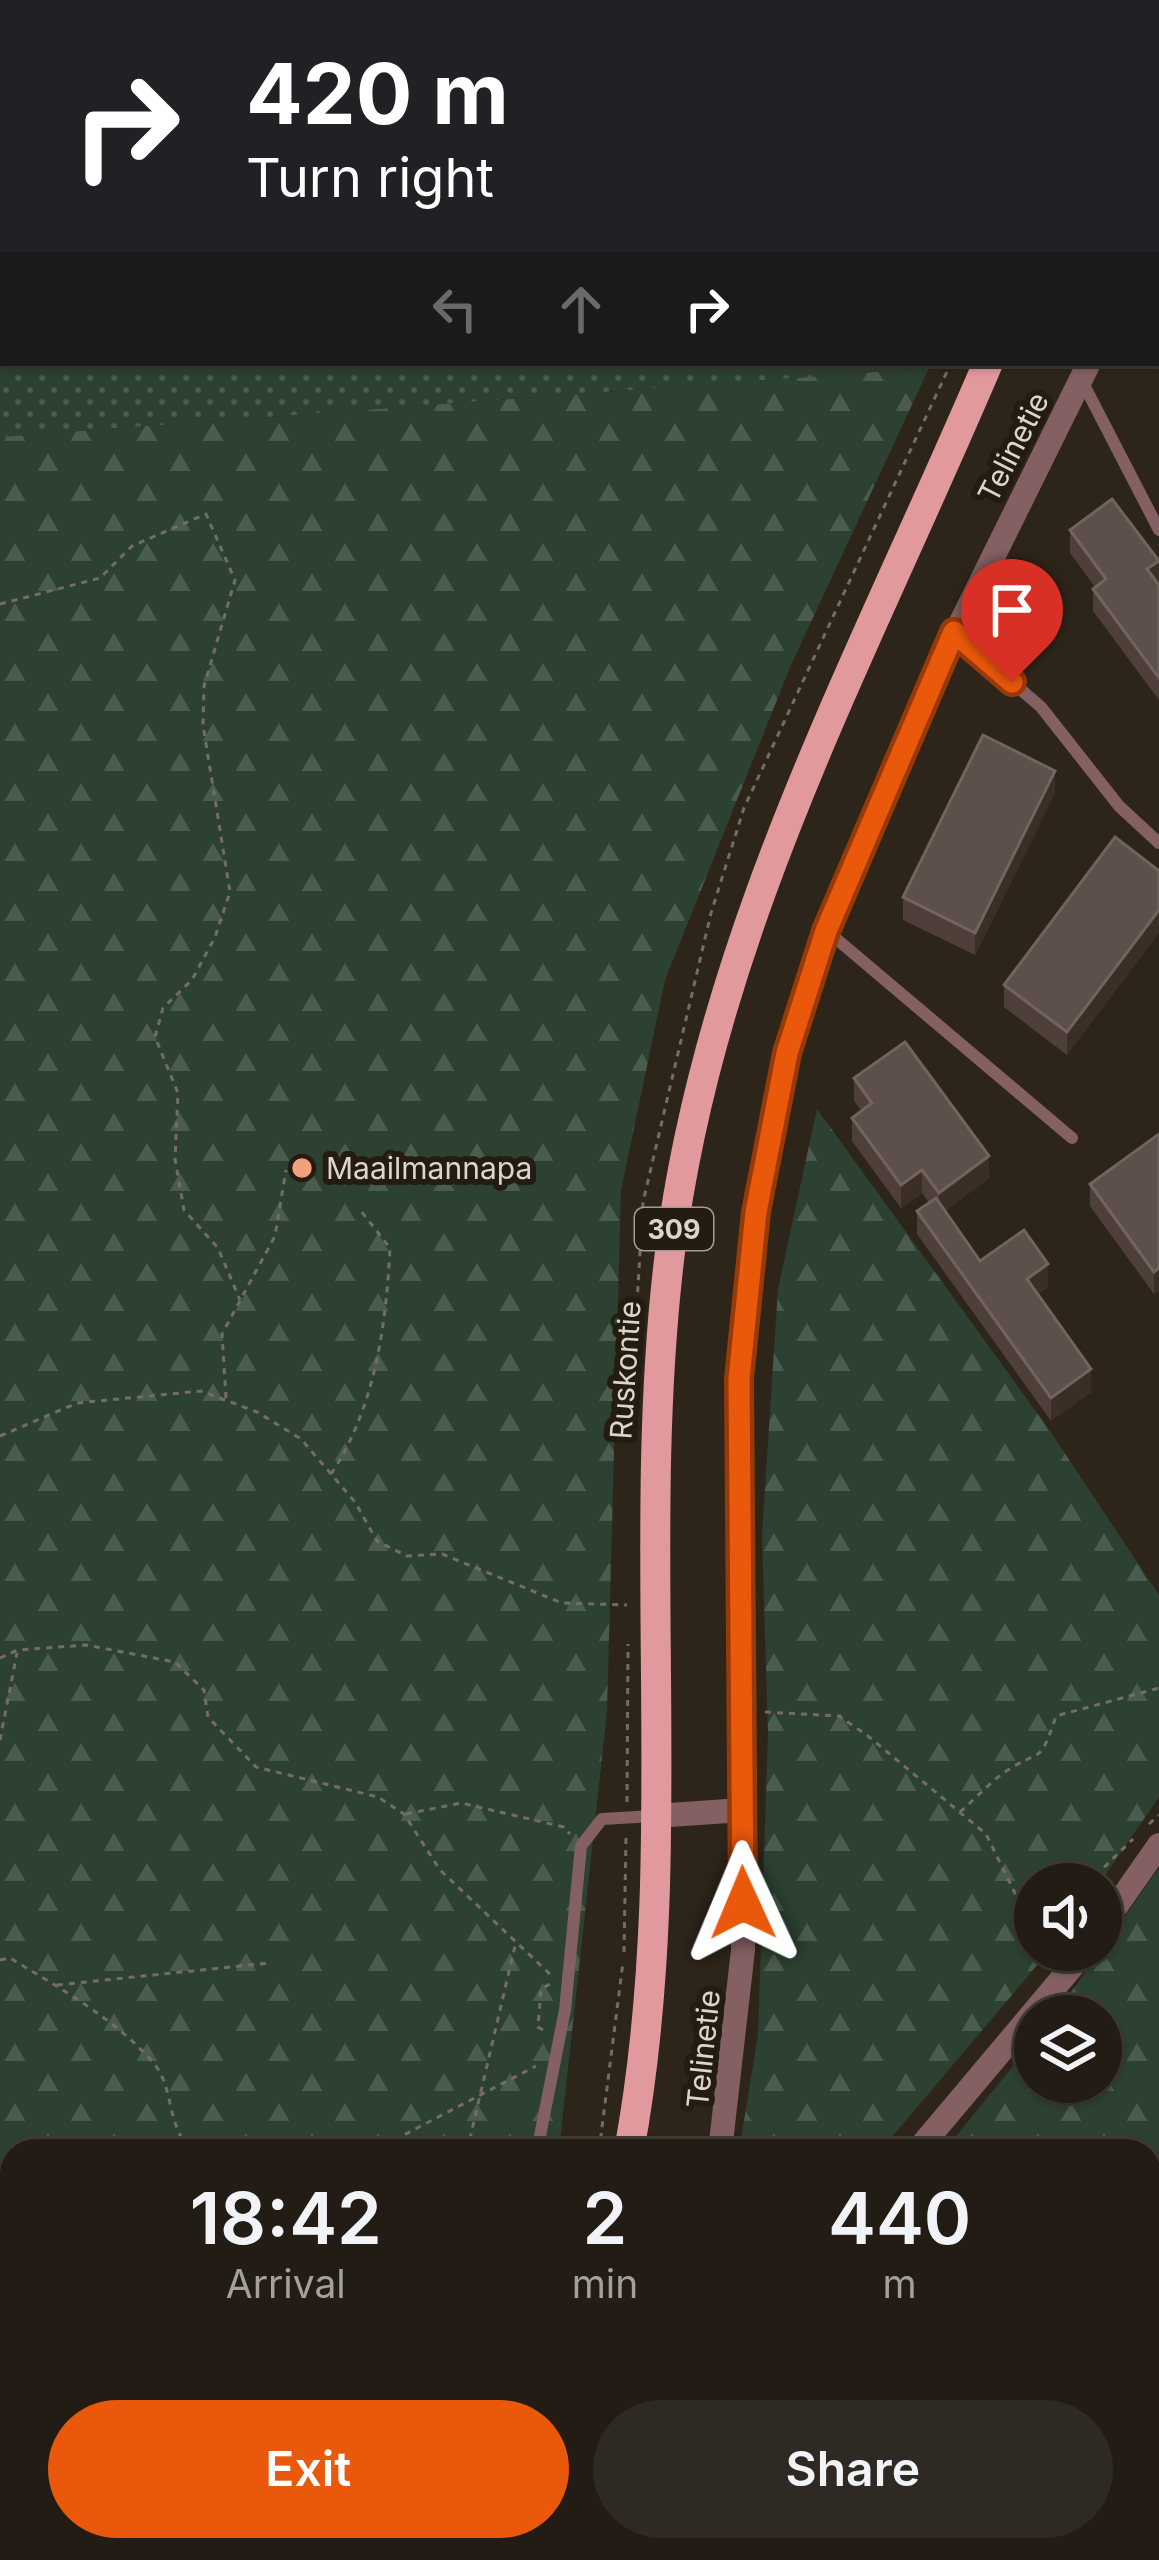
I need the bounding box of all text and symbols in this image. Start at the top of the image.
text: 420 m [246,43,509,144]
icon: right [48,48,204,204]
text: Turn right [246,145,494,210]
icon: left [422,276,488,342]
icon: ahead [548,276,614,342]
icon: right [674,276,740,342]
street label: Telinetie [970,386,1056,508]
pin [961,559,1063,682]
icon: arrive [979,577,1045,643]
place label: Maailmannapa [326,1150,532,1186]
marker: Maailmannapa [289,1155,315,1181]
road number: 309 [635,1208,713,1250]
street label: Ruskontie [602,1299,648,1441]
position arrow [680,1840,806,1966]
map controls [1014,1863,1122,2103]
button: sound [1014,1863,1122,1971]
street label: Telinetie [679,1988,727,2110]
button: layers [1014,1995,1122,2103]
text: 18:42 [190,2174,382,2261]
text: 2 [583,2174,627,2261]
text: 440 [828,2174,971,2261]
text: Arrival [226,2260,346,2307]
text: min [572,2260,638,2307]
text: m [883,2260,917,2307]
button: Exit [48,2400,569,2538]
button: Share [593,2400,1113,2538]

